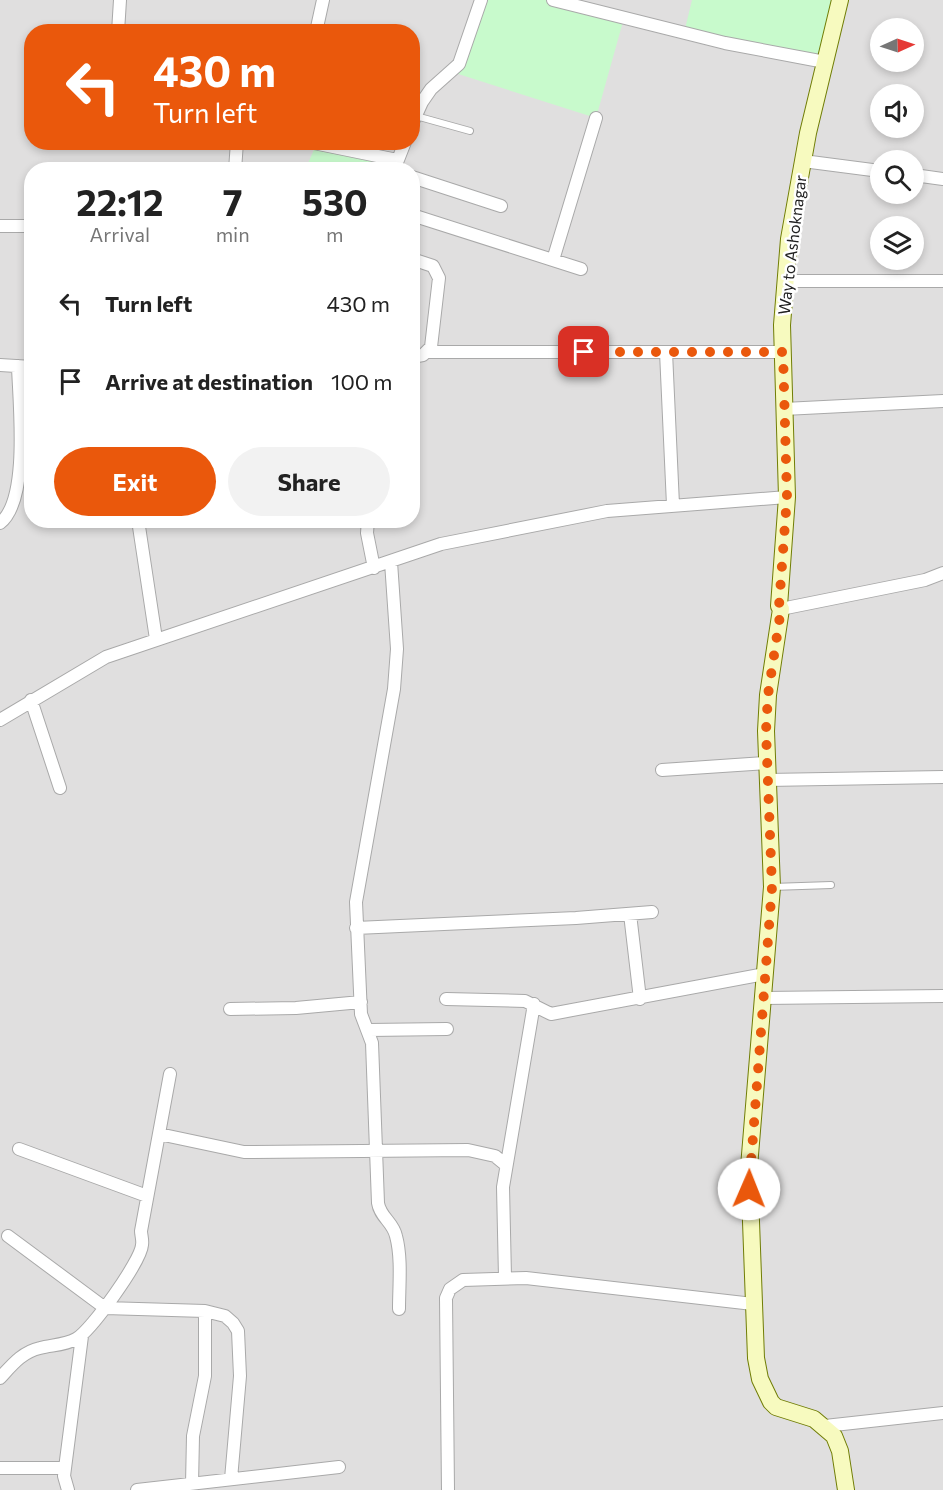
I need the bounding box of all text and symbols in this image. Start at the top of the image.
north arrow [870,18,924,72]
map controls [870,18,924,270]
text: 430 m [153,44,276,96]
icon: left [54,48,132,126]
button: sound [870,84,924,138]
text: Turn left [153,96,257,129]
button: search [870,150,924,204]
street label: Way to Ashoknagar [774,173,810,316]
text: 22:12 [76,179,163,223]
text: 7 [223,179,243,223]
text: 530 [302,179,368,223]
button: layers [870,216,924,270]
text: Arrival [90,222,150,246]
text: min [216,222,250,246]
text: m [326,222,344,246]
icon: left [54,287,87,320]
text: Turn left [105,290,192,317]
text: 430 m [326,290,390,317]
pin [558,326,609,377]
icon: arrive [567,335,600,368]
icon: arrive [54,365,87,398]
text: Arrive at destination [105,368,313,395]
text: 100 m [331,368,393,395]
button: Exit [54,447,216,516]
button: Share [228,447,390,516]
position arrow [717,1157,781,1221]

